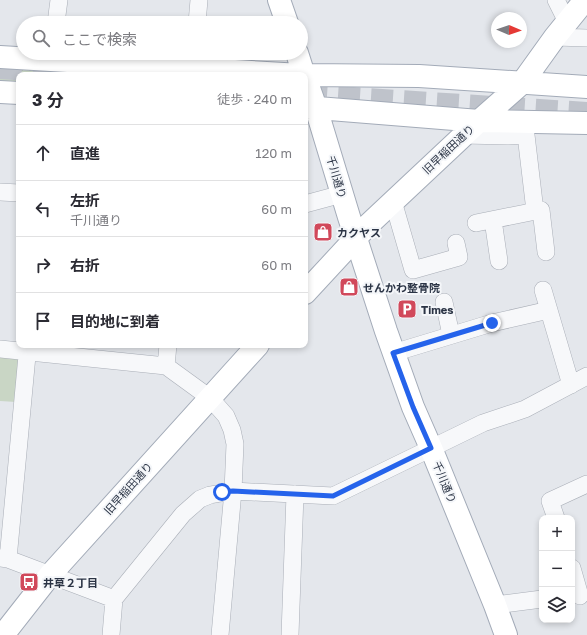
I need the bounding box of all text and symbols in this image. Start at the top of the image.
north arrow [491,12,527,48]
search box [16,16,308,60]
icon: search [30,27,52,49]
text: ここで検索 [62,30,137,48]
text: 3 分 [32,89,64,110]
text: 徒歩 · 240 m [217,91,292,107]
street label: 旧早稲田通り [419,122,477,176]
icon: ahead [32,142,54,164]
text: 直進 [70,144,100,162]
text: 120 m [255,145,292,161]
street label: 千川通り [325,154,349,200]
text: 左折 [70,191,100,209]
icon: left [32,198,54,220]
text: 60 m [261,201,292,217]
text: 千川通り [70,212,122,228]
shop icon: カクヤス [312,221,334,243]
place label: カクヤス [337,226,381,239]
icon: right [32,254,54,276]
text: 右折 [70,256,100,274]
text: 60 m [261,257,292,273]
shop icon: せんかわ整骨院 [338,276,360,298]
place label: せんかわ整骨院 [363,281,440,294]
parking icon: Times [396,298,418,320]
place label: Times [421,303,453,316]
icon: arrive [32,310,54,332]
text: 目的地に到着 [70,312,160,330]
route end [483,314,501,332]
street label: 旧早稲田通り [101,459,155,517]
street label: 千川通り [431,459,459,505]
route start [213,483,231,501]
map controls [539,515,575,623]
button: + [539,515,575,551]
button: − [539,551,575,587]
bus stop icon: 井草２丁目 [18,571,40,593]
place label: 井草２丁目 [43,576,98,589]
button: layers [539,587,575,623]

